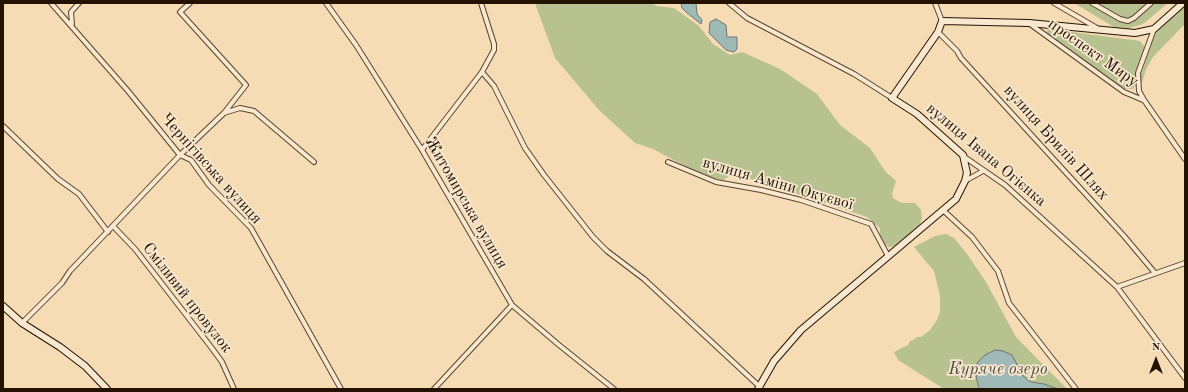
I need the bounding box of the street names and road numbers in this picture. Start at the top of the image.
street label: проспект Миру [1044,15,1142,91]
street label: вулиця Брилів Шлях [999,81,1113,205]
street label: вулиця Івана Огієнка [922,99,1050,211]
street label: Чернігівська вулиця [156,110,266,228]
street label: Житомирська вулиця [420,134,512,272]
street label: вулиця Аміни Окуєвої [700,153,856,215]
street label: Сміливий провулок [138,239,236,357]

